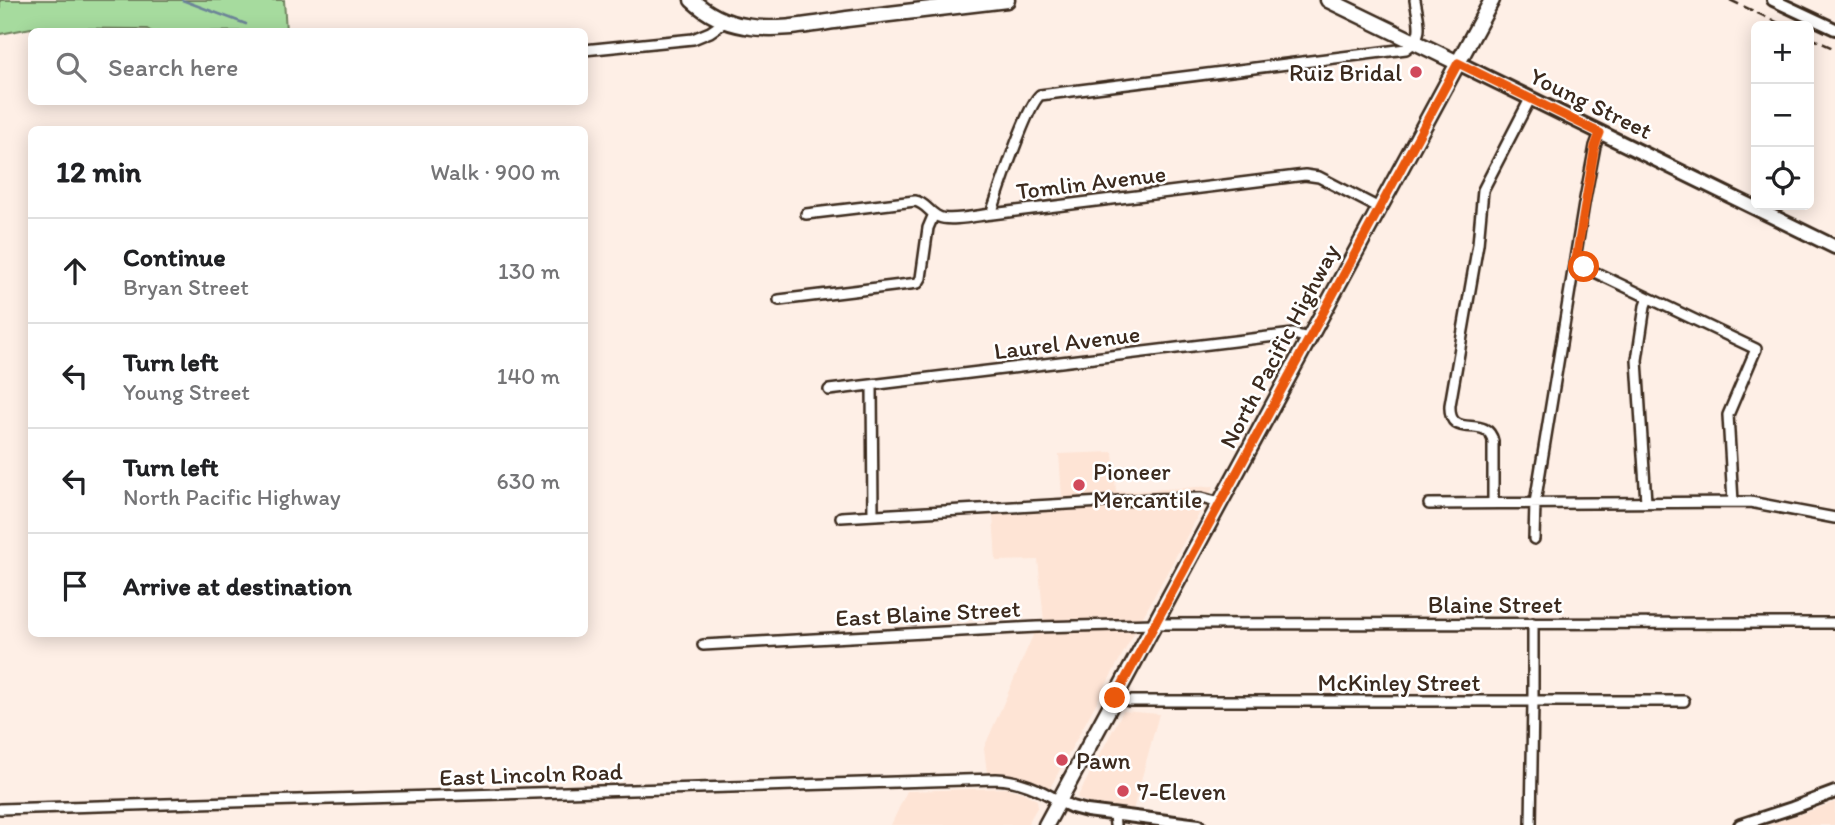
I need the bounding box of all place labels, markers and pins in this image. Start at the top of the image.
place label: Ruiz Bridal [1289,58,1402,87]
marker: Ruiz Bridal [1408,64,1424,80]
place label: Pioneer Mercantile [1093,457,1203,514]
marker: Pioneer Mercantile [1071,477,1087,493]
place label: Pawn [1076,746,1131,775]
marker: Pawn [1054,752,1070,768]
place label: 7-Eleven [1137,777,1227,806]
marker: 7-Eleven [1115,783,1131,799]

